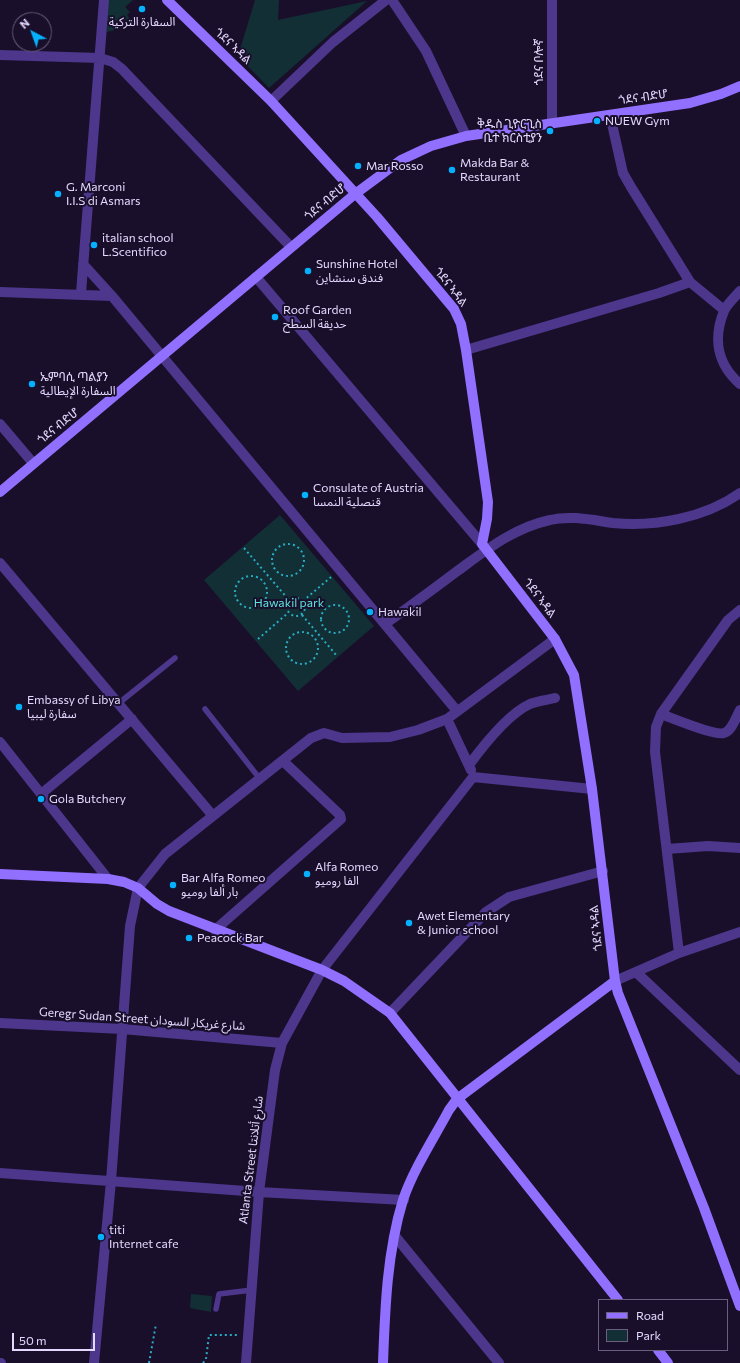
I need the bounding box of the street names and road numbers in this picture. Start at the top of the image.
street label: ጎደና ኣዳል [212,25,254,67]
street label: ጎደና ቦሎኛ [532,39,546,85]
street label: ጎደና ብድሆ [618,86,668,108]
street label: ጎደና ብድሆ [302,181,348,223]
street label: ጎደና ኣዳል [431,265,471,309]
street label: ጎደና ብድሆ [34,405,82,447]
street label: ጎደና ኣዳል [521,575,559,621]
street label: ጎደና ኣዳል [586,905,606,951]
street label: Geregr Sudan Street شارع غريكار السودان [38,1005,246,1033]
street label: Atlanta Street شارع أتلانتا [236,1095,266,1225]

